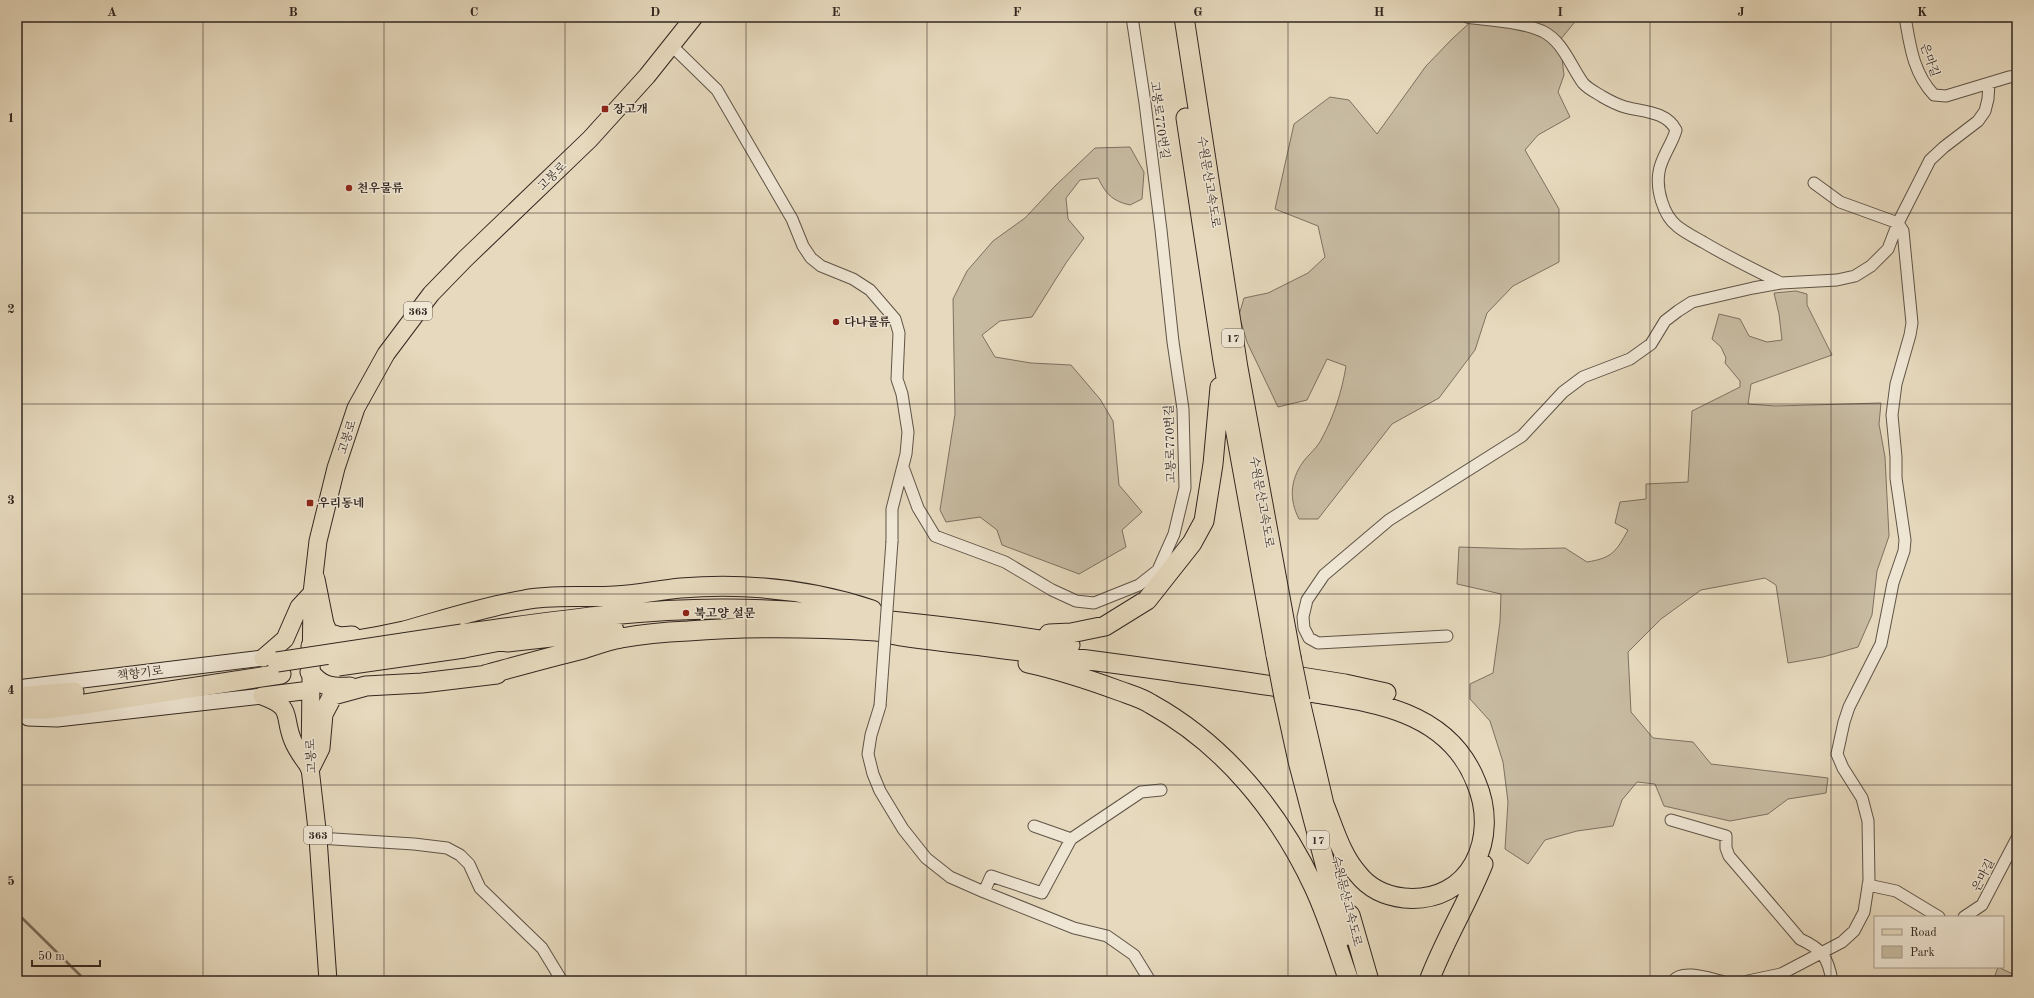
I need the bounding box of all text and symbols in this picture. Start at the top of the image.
text: A [107,6,117,19]
text: B [288,6,298,19]
text: C [470,6,478,19]
text: D [650,6,660,19]
text: E [832,6,841,19]
text: F [1013,6,1022,19]
text: G [1193,6,1203,19]
text: H [1374,6,1385,19]
text: I [1557,6,1563,19]
text: J [1737,6,1745,19]
text: K [1917,6,1927,19]
street label: 은마길 [1917,42,1942,79]
street label: 고봉로770번길 [1148,80,1172,160]
place label: 장고개 [613,102,648,116]
marker: 장고개 [600,104,610,114]
text: 1 [7,112,15,125]
street label: 수원문산고속도로 [1195,135,1223,229]
street label: 고봉로 [535,158,570,193]
place label: 천우물류 [357,181,404,195]
marker: 천우물류 [344,183,354,193]
road number: 363 [404,302,432,320]
text: 2 [7,303,15,316]
place label: 다나물류 [844,315,891,329]
marker: 다나물류 [831,317,841,327]
road number: 17 [1222,329,1244,347]
street label: 고봉로770번길 [1162,404,1178,484]
street label: 고봉로 [335,418,359,456]
street label: 수원문산고속도로 [1247,455,1277,549]
text: 3 [7,494,15,507]
place label: 우리동네 [318,496,364,510]
marker: 우리동네 [305,498,315,508]
place label: 북고양 설문 [694,606,756,620]
marker: 북고양 설문 [681,608,691,618]
street label: 책향기로 [116,663,164,683]
text: 4 [7,684,15,697]
street label: 고봉로 [303,738,319,774]
road number: 363 [304,826,332,844]
road number: 17 [1307,831,1329,849]
street label: 수원문산고속도로 [1329,854,1365,948]
street label: 은마길 [1970,857,1997,894]
text: 5 [7,875,15,888]
legend [1874,916,2004,968]
text: Road [1910,927,1937,939]
scale bar [32,942,100,968]
text: Park [1910,947,1935,959]
text: 50 m [38,950,65,963]

